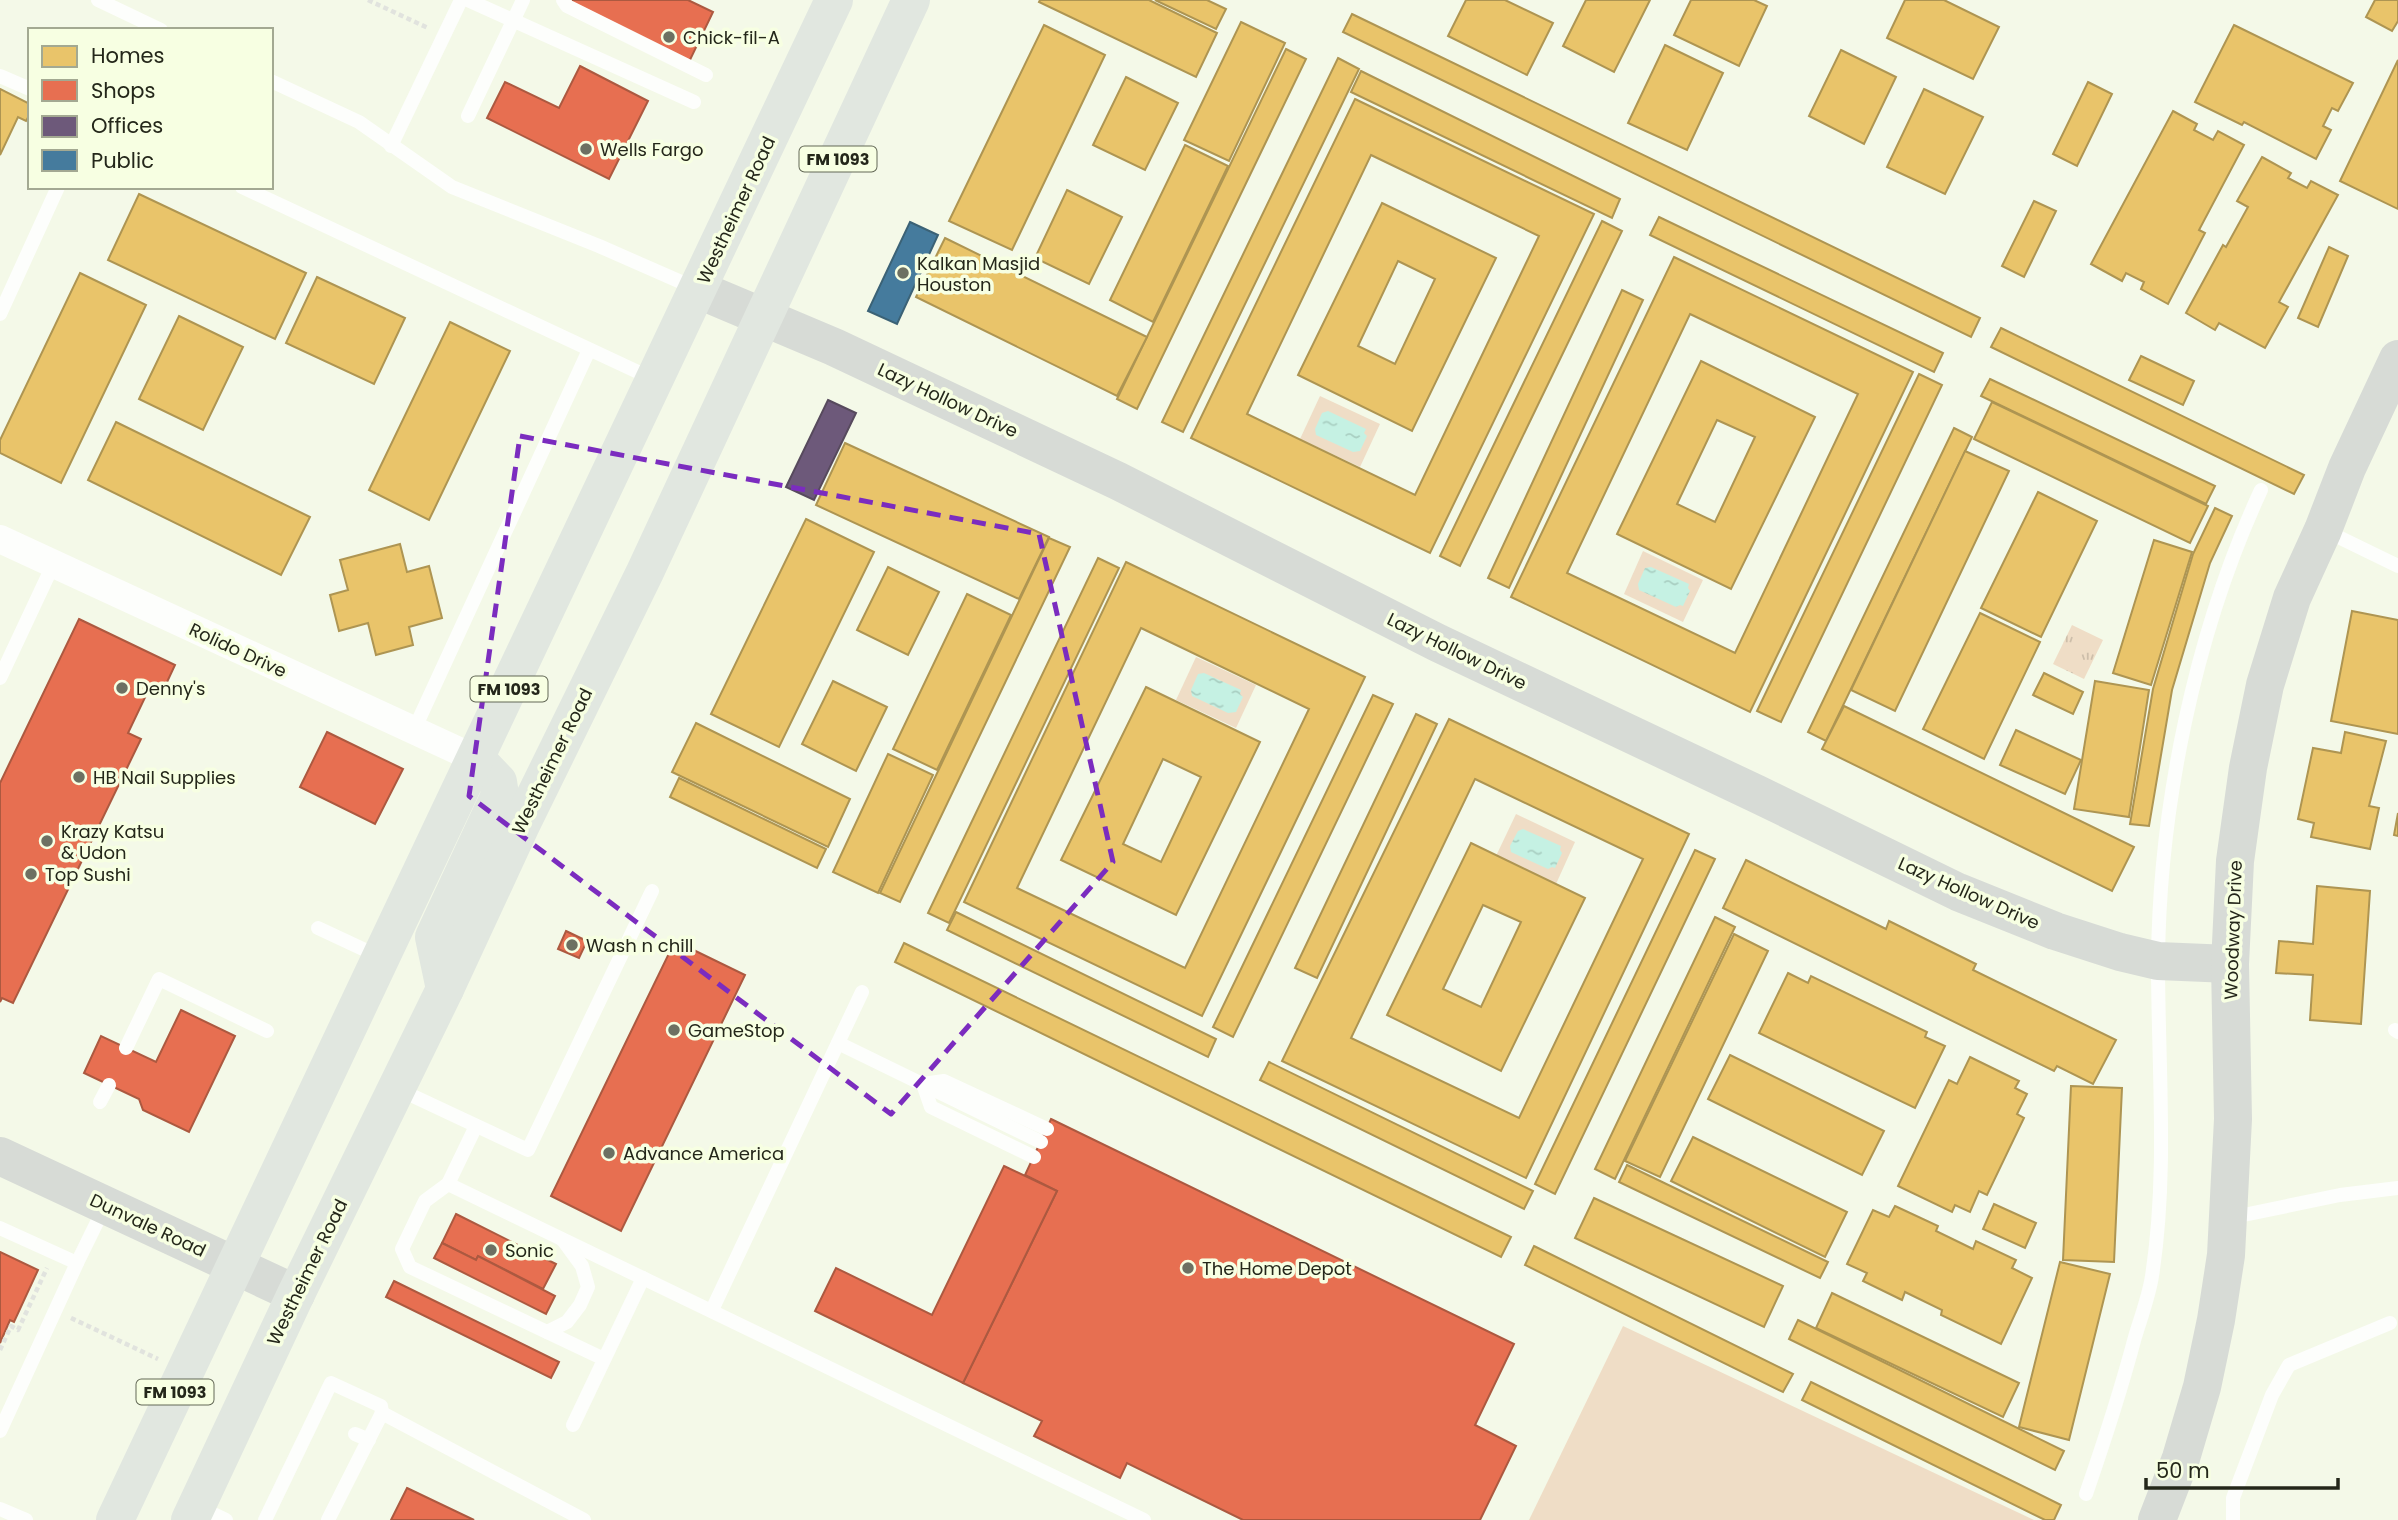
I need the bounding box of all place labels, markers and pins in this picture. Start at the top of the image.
place label: Chick-fil-A [683,25,780,50]
marker: Chick-fil-A [661,29,677,45]
place label: Wells Fargo [600,137,703,162]
marker: Wells Fargo [578,141,594,157]
place label: Kalkan Masjid Houston [917,251,1040,297]
marker: Kalkan Masjid Houston [895,265,911,281]
place label: Denny's [136,676,205,701]
marker: Denny's [114,680,130,696]
place label: HB Nail Supplies [93,765,236,790]
marker: HB Nail Supplies [71,769,87,785]
place label: Krazy Katsu & Udon [61,819,164,865]
marker: Krazy Katsu & Udon [39,833,55,849]
place label: Top Sushi [45,862,131,887]
marker: Top Sushi [23,866,39,882]
place label: Wash n chill [586,933,694,958]
marker: Wash n chill [564,937,580,953]
place label: GameStop [688,1018,785,1043]
marker: GameStop [666,1022,682,1038]
place label: Advance America [623,1141,784,1166]
marker: Advance America [601,1145,617,1161]
place label: Sonic [505,1238,554,1263]
marker: Sonic [483,1242,499,1258]
place label: The Home Depot [1202,1256,1352,1281]
marker: The Home Depot [1180,1260,1196,1276]

